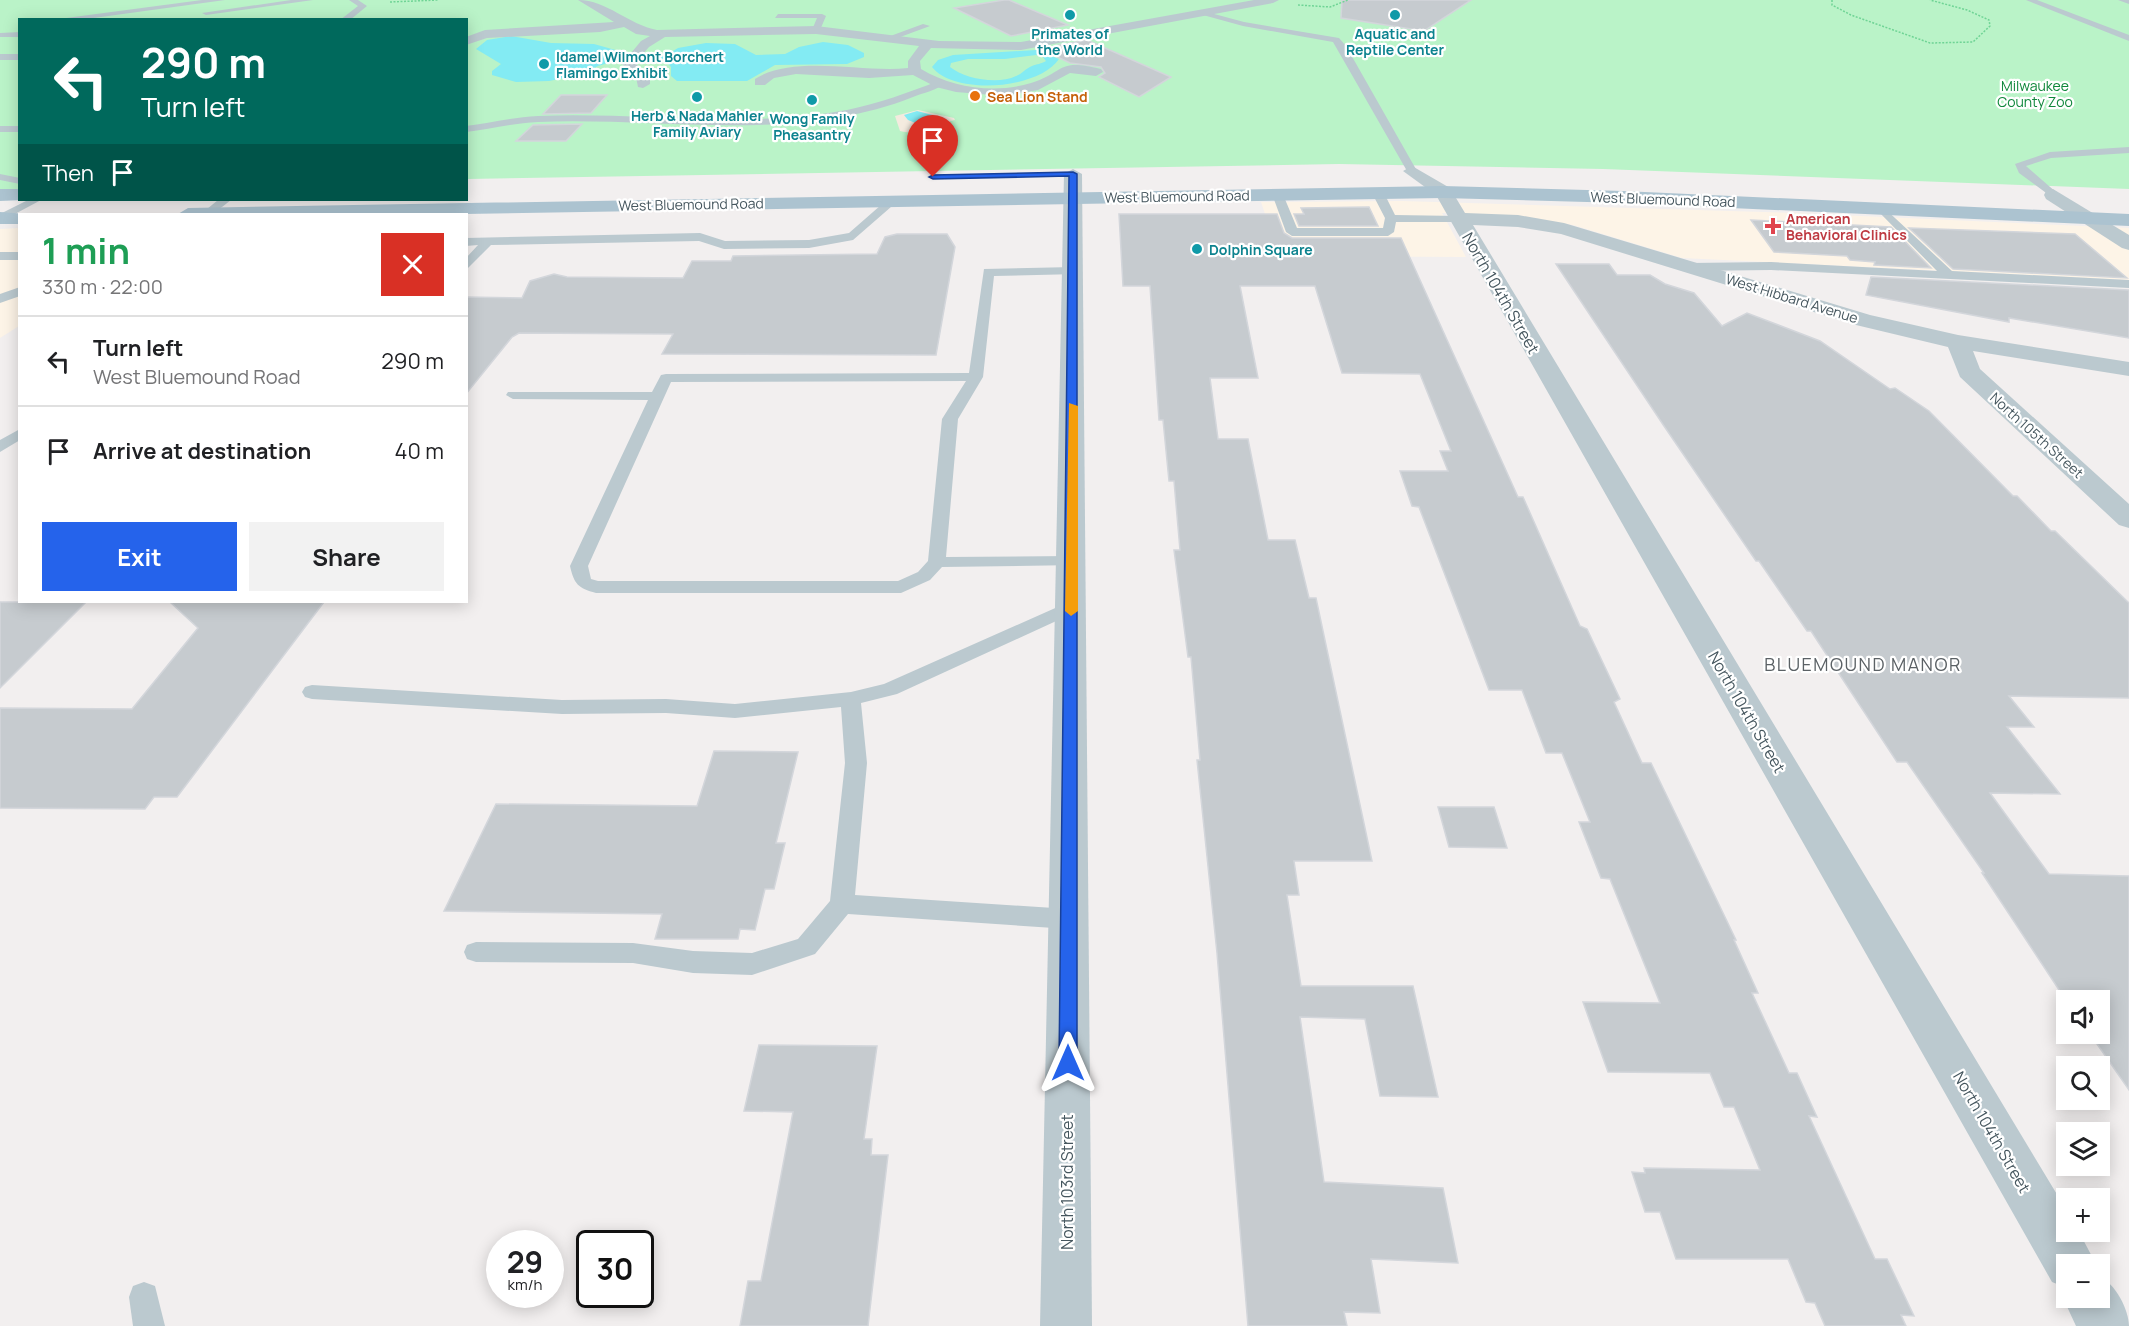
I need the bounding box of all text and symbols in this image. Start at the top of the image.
marker: Primates of the World [1063,8,1077,22]
marker: Aquatic and Reptile Center [1388,8,1402,22]
place label: Primates of the World [1031,24,1109,59]
place label: Aquatic and Reptile Center [1346,24,1445,59]
text: 290 m [141,33,266,91]
icon: left [42,42,120,120]
place label: Idamel Wilmont Borchert Flamingo Exhibit [556,47,724,82]
marker: Idamel Wilmont Borchert Flamingo Exhibit [537,57,551,71]
park label: Milwaukee County Zoo [1997,76,2073,111]
place label: Sea Lion Stand [987,87,1088,106]
text: Turn left [141,88,245,125]
marker: Sea Lion Stand [968,89,982,103]
marker: Herb & Nada Mahler Family Aviary [690,90,704,104]
marker: Wong Family Pheasantry [805,93,819,107]
place label: Herb & Nada Mahler Family Aviary [631,106,763,141]
place label: Wong Family Pheasantry [769,109,855,144]
pin [907,115,958,177]
icon: arrive [916,124,949,157]
icon: arrive [106,156,139,189]
text: Then [42,158,94,188]
street label: West Bluemound Road [1104,185,1250,207]
street label: West Bluemound Road [1590,187,1736,211]
street label: West Bluemound Road [618,193,764,215]
place label: American Behavioral Clinics [1786,209,1907,244]
marker: American Behavioral Clinics [1764,217,1782,235]
text: 1 min [42,226,130,275]
street label: North 104th Street [1457,228,1545,358]
button: close [381,233,444,296]
place label: Dolphin Square [1209,240,1313,259]
marker: Dolphin Square [1190,242,1204,256]
street label: West Hibbard Avenue [1724,269,1860,327]
text: 330 m · 22:00 [42,273,163,300]
text: Turn left [93,333,183,363]
icon: left [42,345,75,378]
text: 290 m [381,346,444,376]
text: West Bluemound Road [93,363,301,390]
street label: North 105th Street [1986,388,2088,482]
icon: arrive [42,435,75,468]
text: Arrive at destination [93,436,311,466]
text: 40 m [395,436,444,466]
button: Exit [42,522,237,591]
button: Share [249,522,444,591]
street label: North 104th Street [1703,647,1791,777]
district label: BLUEMOUND MANOR [1764,652,1962,676]
map controls [2056,990,2110,1308]
button: sound [2056,990,2110,1044]
position arrow [1036,1031,1100,1095]
button: search [2056,1056,2110,1110]
street label: North 104th Street [1948,1067,2036,1197]
street label: North 103rd Street [1056,1114,1078,1250]
button: layers [2056,1122,2110,1176]
button: + [2056,1188,2110,1242]
speed limit sign: 30 [576,1230,654,1308]
text: 29 [507,1241,543,1282]
button: − [2056,1254,2110,1308]
text: km/h [508,1274,542,1295]

